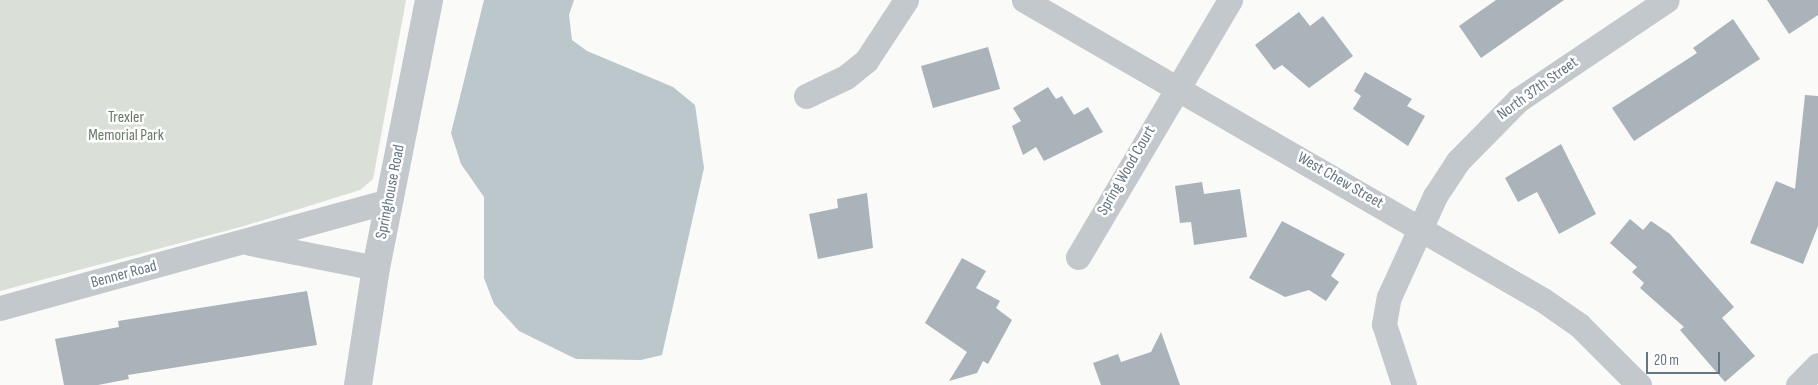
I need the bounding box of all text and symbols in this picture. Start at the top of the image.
street label: North 37th Street [1494,53,1582,125]
park label: Trexler Memorial Park [88,108,164,146]
street label: Spring Wood Court [1094,123,1160,219]
street label: Springhouse Road [372,143,410,241]
street label: West Chew Street [1294,149,1386,213]
street label: Benner Road [89,257,159,293]
scale bar [1648,342,1722,374]
text: 20 m [1654,351,1679,370]

